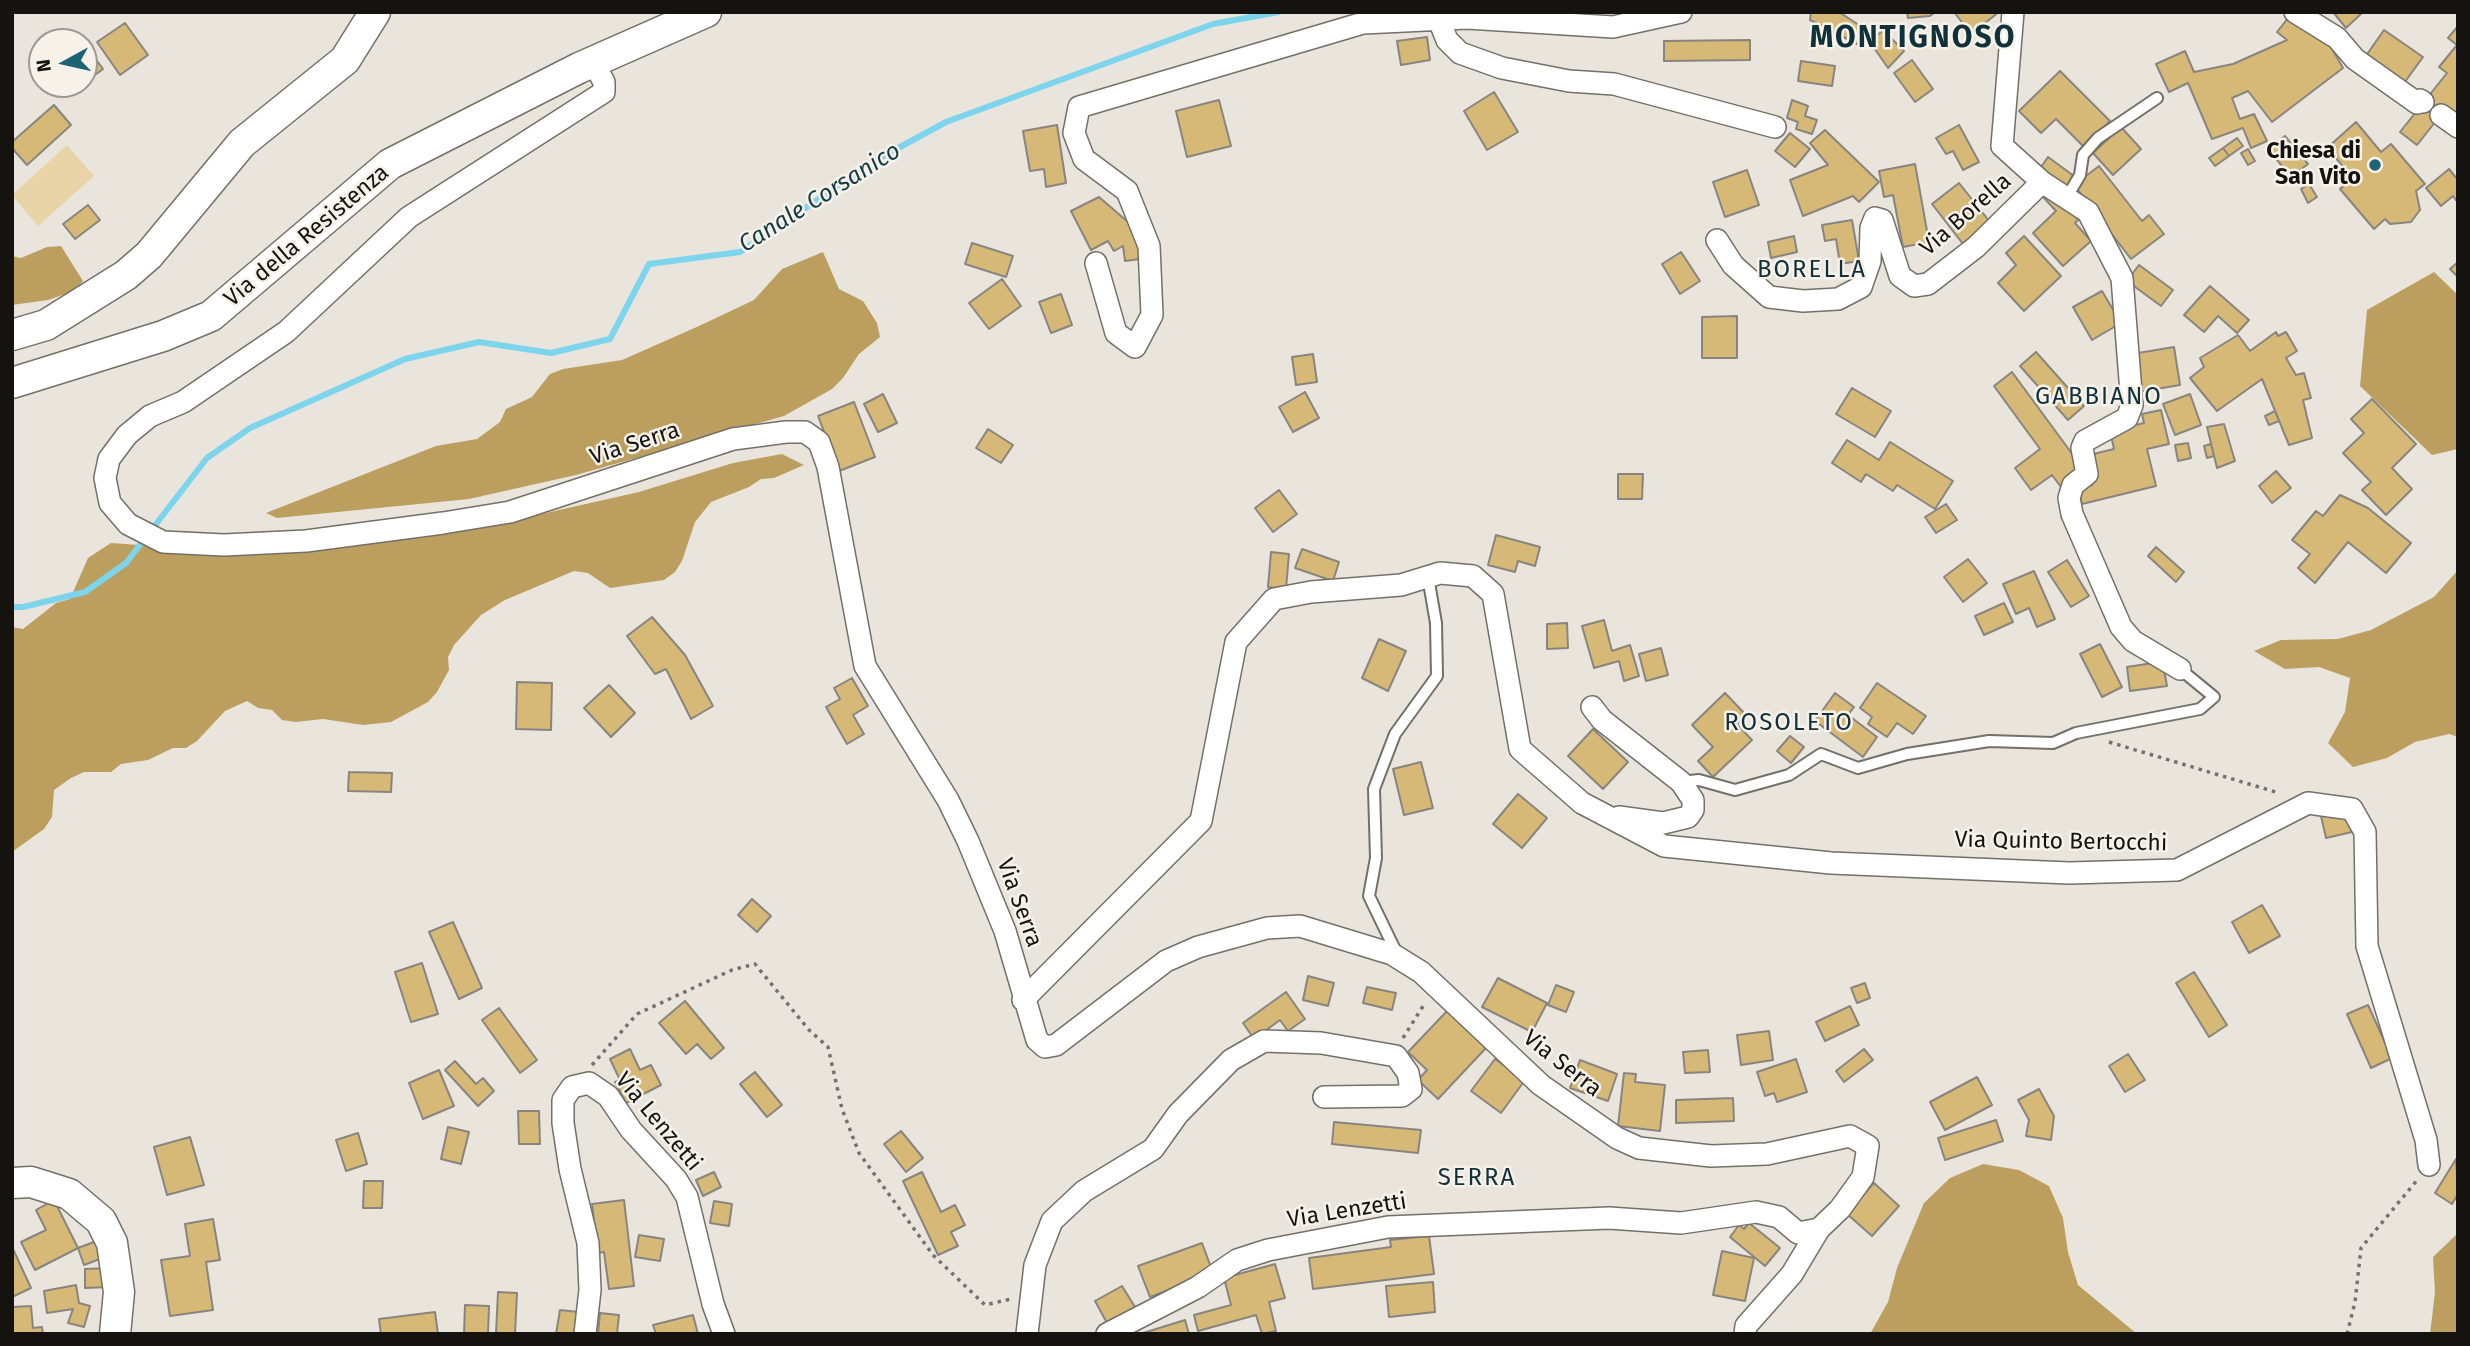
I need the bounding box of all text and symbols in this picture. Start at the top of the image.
district label: MONTIGNOSO [1811,21,2015,57]
north arrow [28,28,98,98]
text: N [31,58,56,74]
water label: Canale Corsanico [734,137,906,259]
place label: Chiesa di San Vito [2266,138,2361,192]
marker: Chiesa di San Vito [2367,157,2383,173]
street label: Via della Resistenza [219,159,395,313]
street label: Via Borella [1915,168,2017,262]
district label: BORELLA [1758,256,1866,284]
district label: GABBIANO [2036,383,2162,411]
street label: Via Serra [587,417,683,471]
district label: ROSOLETO [1725,709,1853,737]
street label: Via Quinto Bertocchi [1954,826,2168,858]
street label: Via Serra [990,855,1048,951]
street label: Via Serra [1517,1025,1607,1103]
street label: Via Lenzetti [609,1067,707,1177]
district label: SERRA [1438,1164,1516,1192]
street label: Via Lenzetti [1285,1188,1409,1234]

